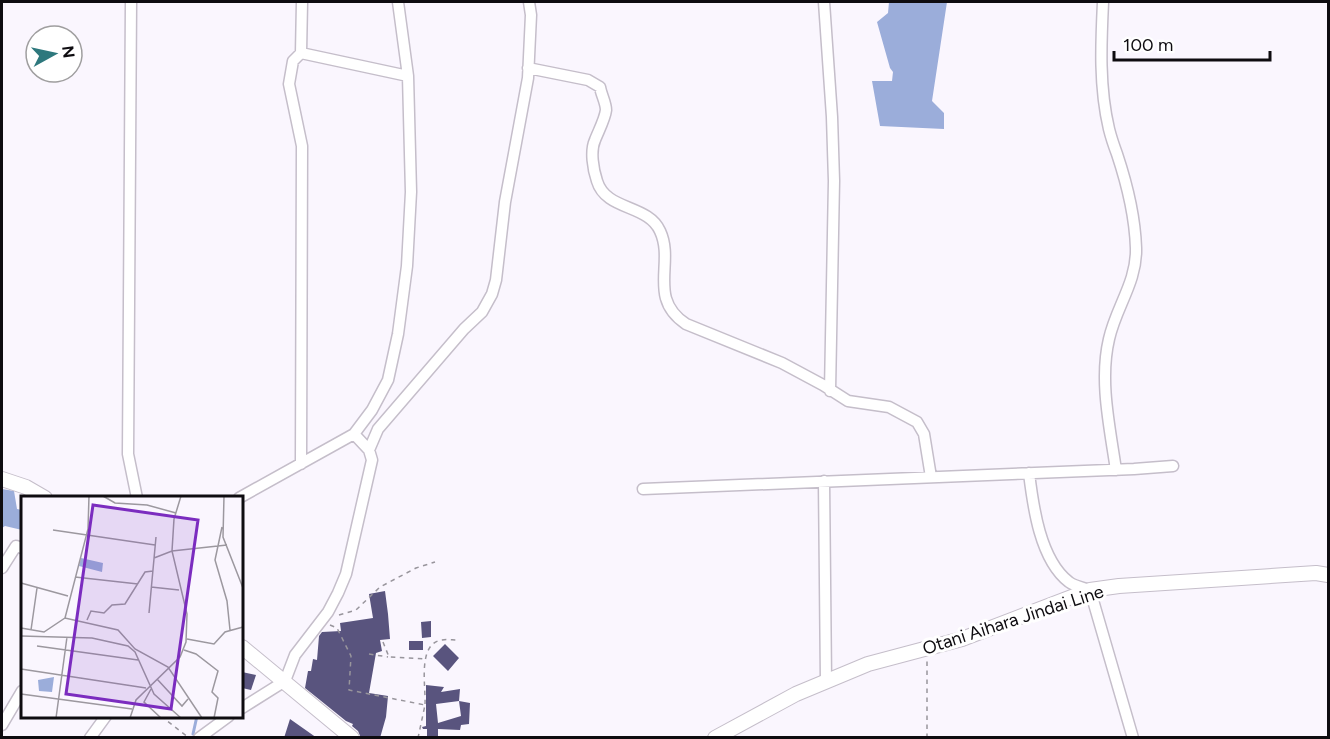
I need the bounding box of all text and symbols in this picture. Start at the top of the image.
north arrow [24,24,84,84]
scale bar [1114,24,1270,62]
text: 100 m [1123,34,1173,56]
text: N [58,45,79,59]
inset map [21,496,243,718]
street label: Otani Aihara Jindai Line [920,580,1106,660]

